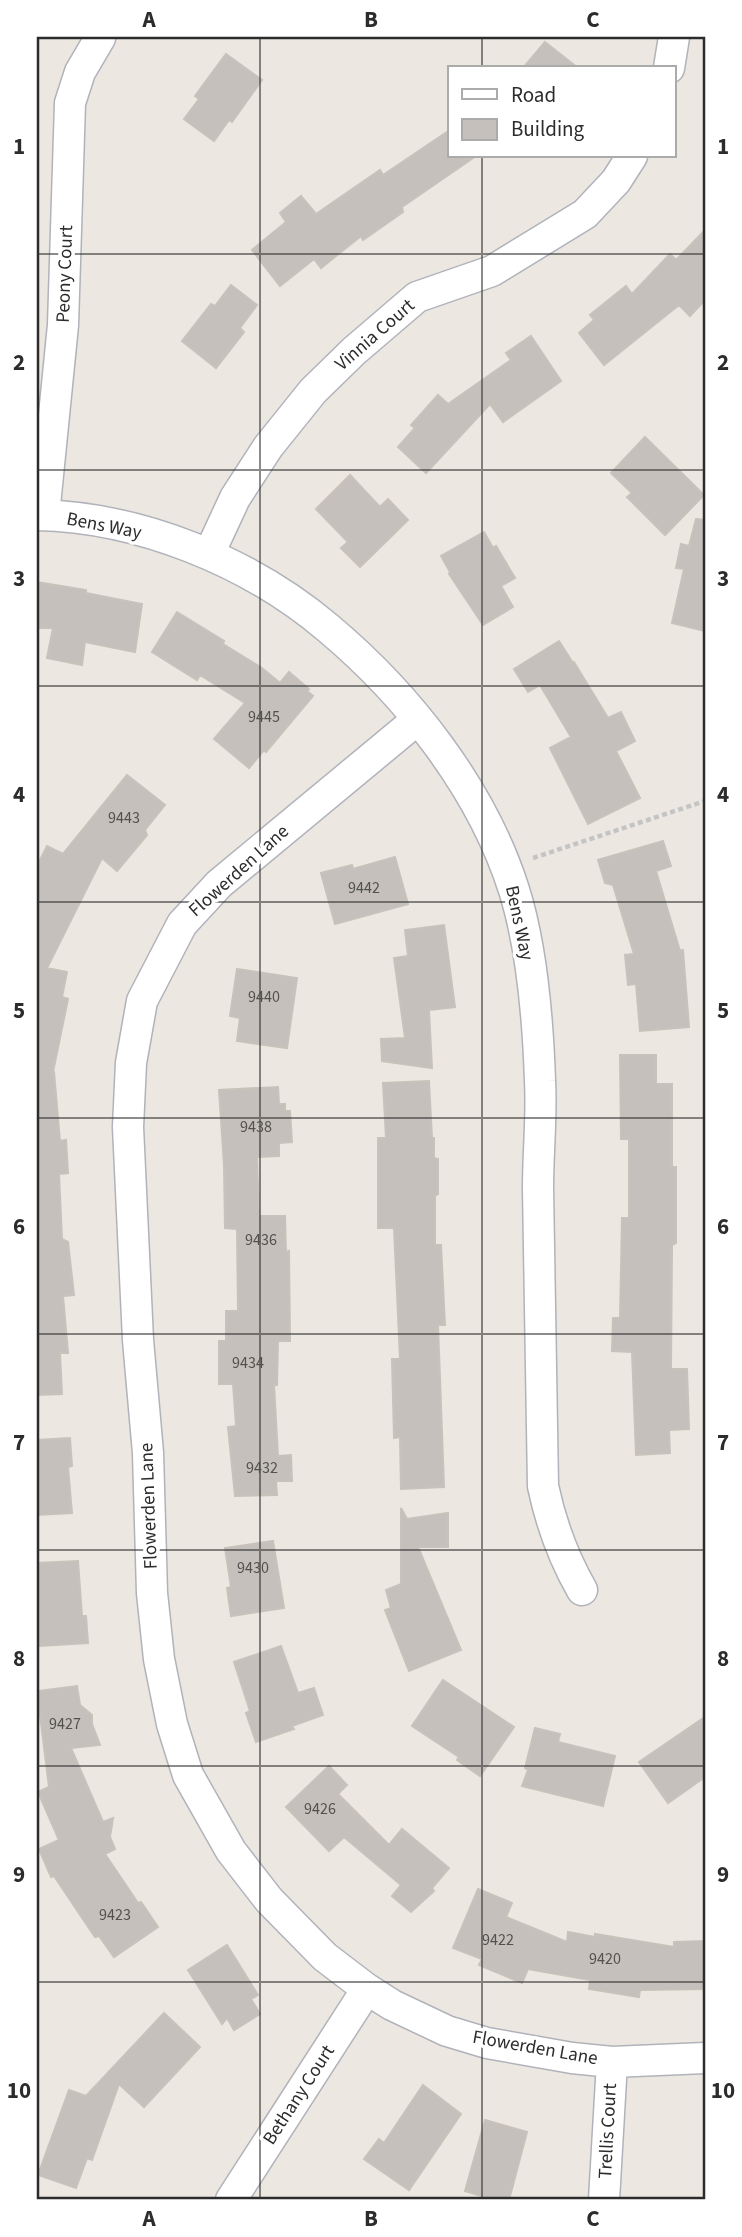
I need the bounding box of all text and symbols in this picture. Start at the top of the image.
text: A [141,3,156,36]
text: B [364,3,378,36]
text: C [586,3,600,36]
legend [448,66,676,158]
text: Road [511,80,556,110]
text: Building [511,114,585,144]
text: 1 [13,130,25,163]
text: 1 [717,130,729,163]
street label: Peony Court [50,224,80,323]
street label: Vinnia Court [329,292,421,377]
text: 2 [13,346,25,379]
text: 2 [717,346,729,379]
street label: Bens Way [64,506,144,547]
text: 3 [13,562,25,595]
text: 3 [717,562,729,595]
house number: 9445 [248,706,280,728]
text: 4 [13,778,25,811]
text: 4 [717,778,729,811]
house number: 9443 [108,807,140,829]
street label: Flowerden Lane [183,819,295,923]
house number: 9442 [348,877,380,899]
street label: Bens Way [498,883,540,963]
house number: 9440 [248,986,280,1008]
text: 5 [13,994,25,1027]
text: 5 [717,994,729,1027]
house number: 9438 [240,1116,272,1138]
text: 6 [13,1210,25,1243]
text: 6 [717,1210,729,1243]
house number: 9436 [245,1229,277,1251]
house number: 9434 [232,1352,264,1374]
text: 7 [13,1426,25,1459]
text: 7 [717,1426,729,1459]
street label: Flowerden Lane [133,1442,165,1570]
house number: 9432 [246,1457,278,1479]
house number: 9430 [237,1557,269,1579]
text: 8 [13,1642,25,1675]
text: 8 [717,1642,729,1675]
house number: 9427 [49,1713,81,1735]
house number: 9426 [304,1798,336,1820]
text: 9 [13,1858,25,1891]
text: 9 [717,1858,729,1891]
house number: 9423 [99,1904,131,1926]
house number: 9422 [482,1929,514,1951]
house number: 9420 [589,1948,621,1970]
street label: Flowerden Lane [470,2024,600,2072]
street label: Bethany Court [257,2039,342,2150]
text: 10 [7,2074,31,2107]
text: 10 [711,2074,735,2107]
street label: Trellis Court [592,2082,624,2180]
text: A [141,2202,156,2235]
text: B [364,2202,378,2235]
text: C [586,2202,600,2235]

